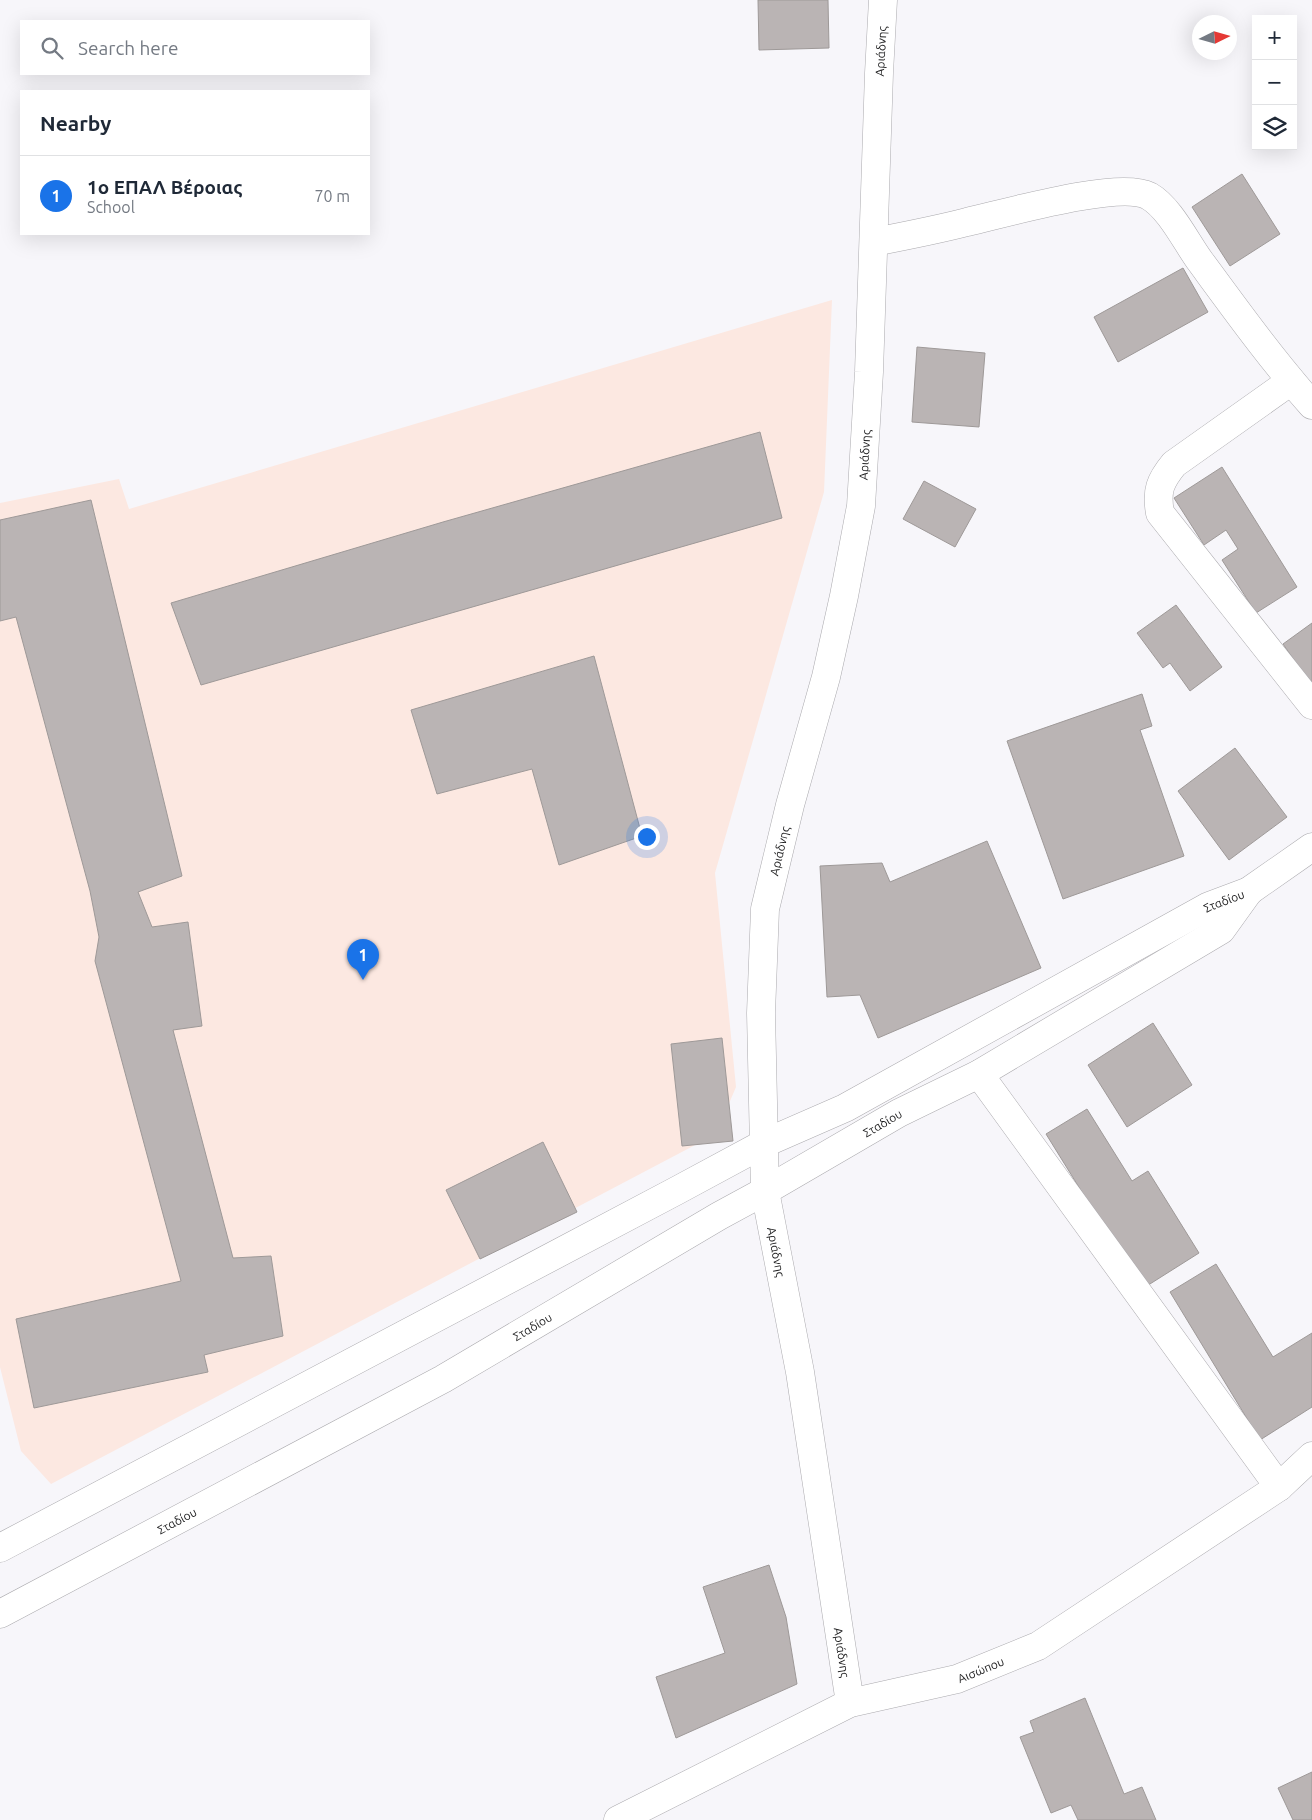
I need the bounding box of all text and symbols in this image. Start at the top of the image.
north arrow [1192,15,1237,60]
map controls [1252,15,1297,150]
button: + [1252,15,1297,60]
search box [20,20,370,75]
street label: Αριάδνης [872,25,889,77]
icon: search [38,34,66,62]
text: Search here [78,37,178,59]
button: − [1252,60,1297,105]
button: layers [1252,105,1297,150]
text: Nearby [40,111,111,135]
text: 1ο ΕΠΑΛ Βέροιας [87,176,243,198]
text: 1 [51,187,61,205]
text: 70 m [314,187,350,205]
text: School [87,198,135,216]
street label: Αριάδνης [856,429,873,480]
your location [634,824,660,850]
street label: Αριάδνης [767,824,792,877]
street label: Σταδίου [1201,887,1246,914]
pin: 1 [347,939,379,980]
street label: Σταδίου [860,1106,904,1139]
street label: Αριάδνης [766,1226,788,1279]
street label: Σταδίου [510,1310,554,1343]
street label: Σταδίου [155,1505,199,1536]
street label: Αριάδνης [832,1627,853,1679]
street label: Αισώπου [955,1654,1006,1685]

